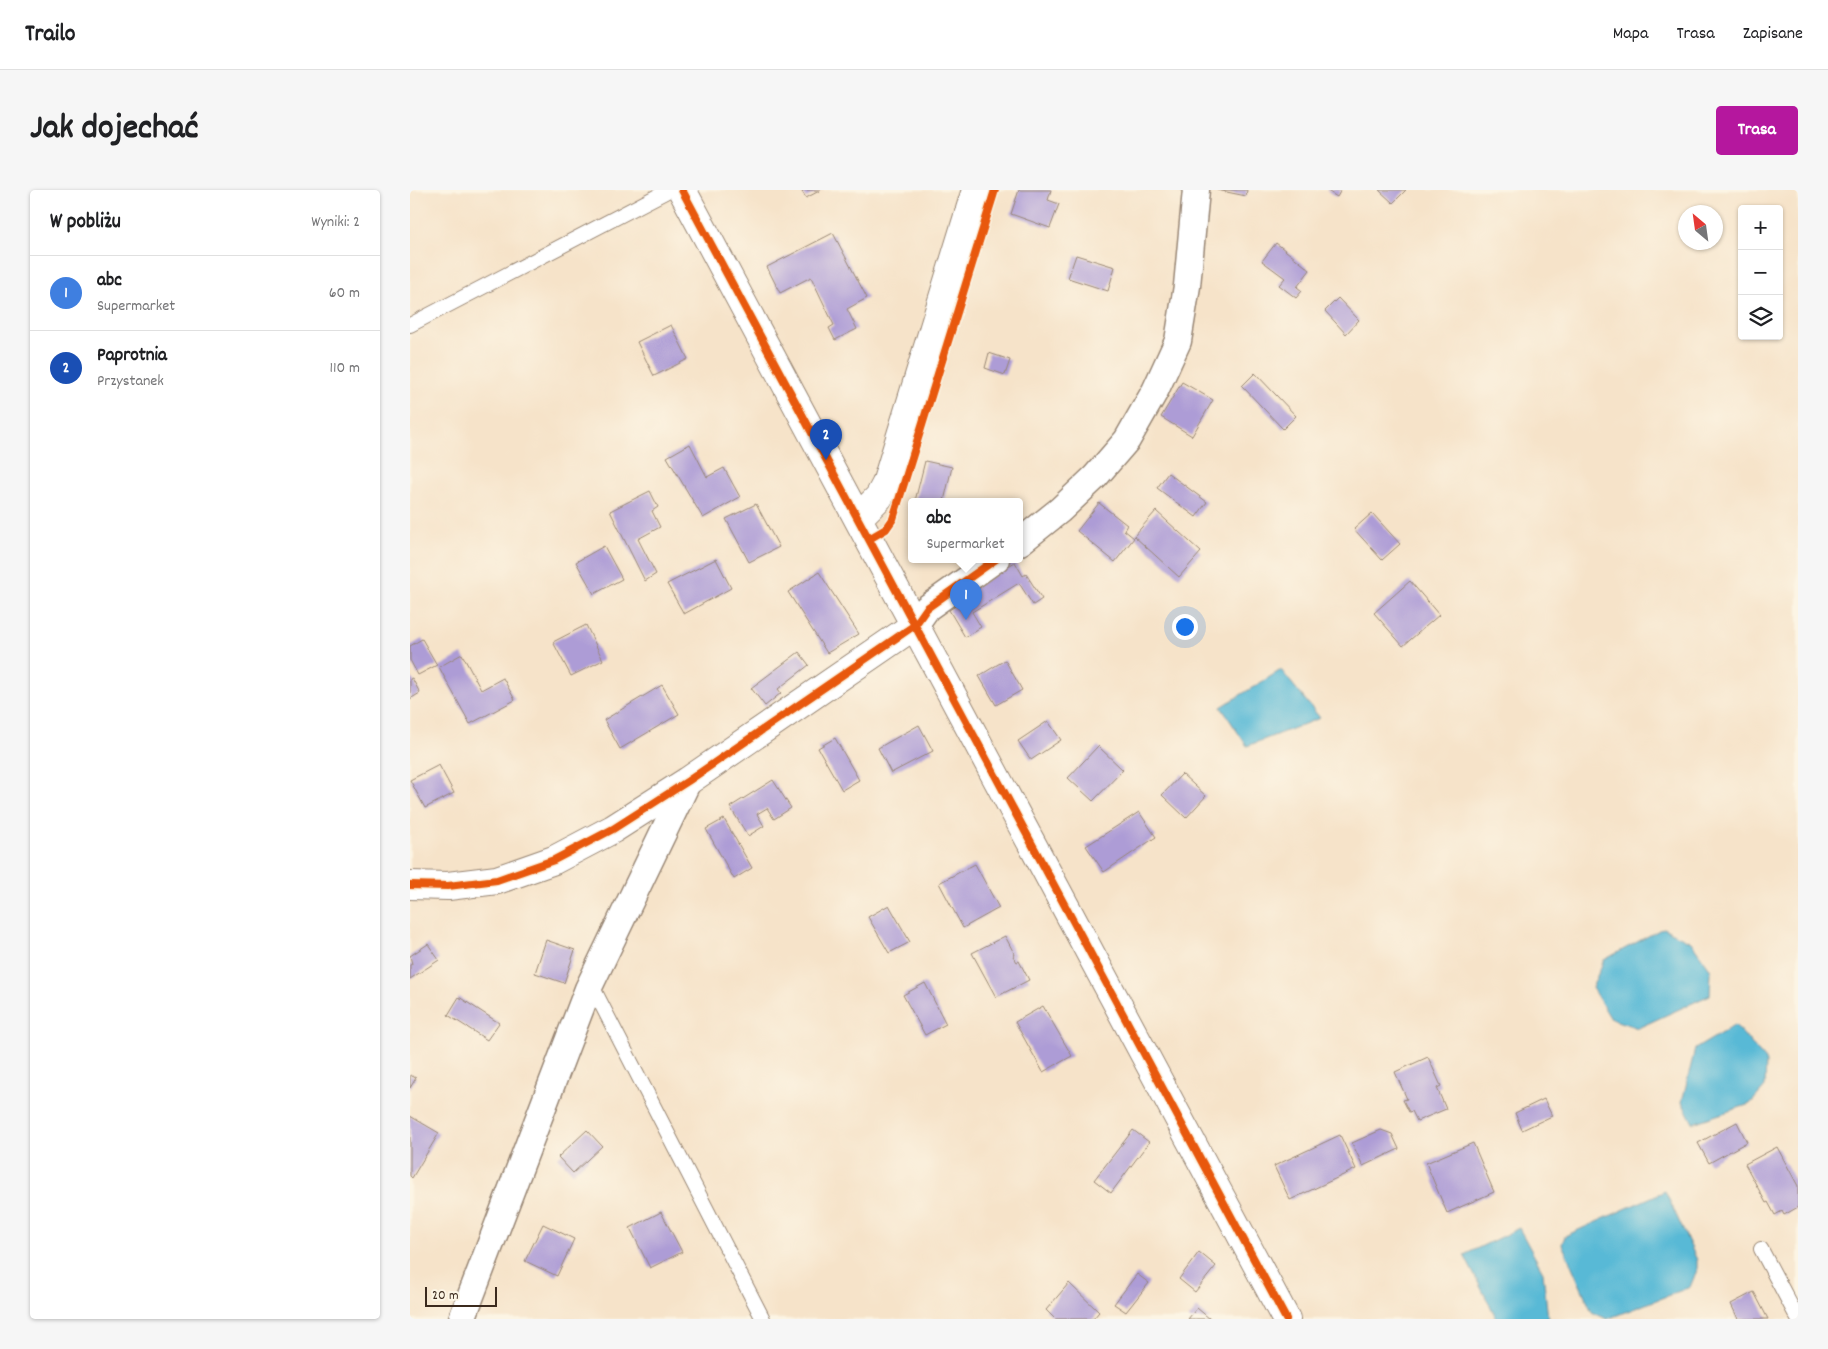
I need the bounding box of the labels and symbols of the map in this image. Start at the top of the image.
north arrow [1678,205,1723,250]
pin: 2 [810,419,842,460]
pin: 1 [950,579,982,620]
your location [1172,614,1198,640]
scale bar [425,1284,498,1307]

